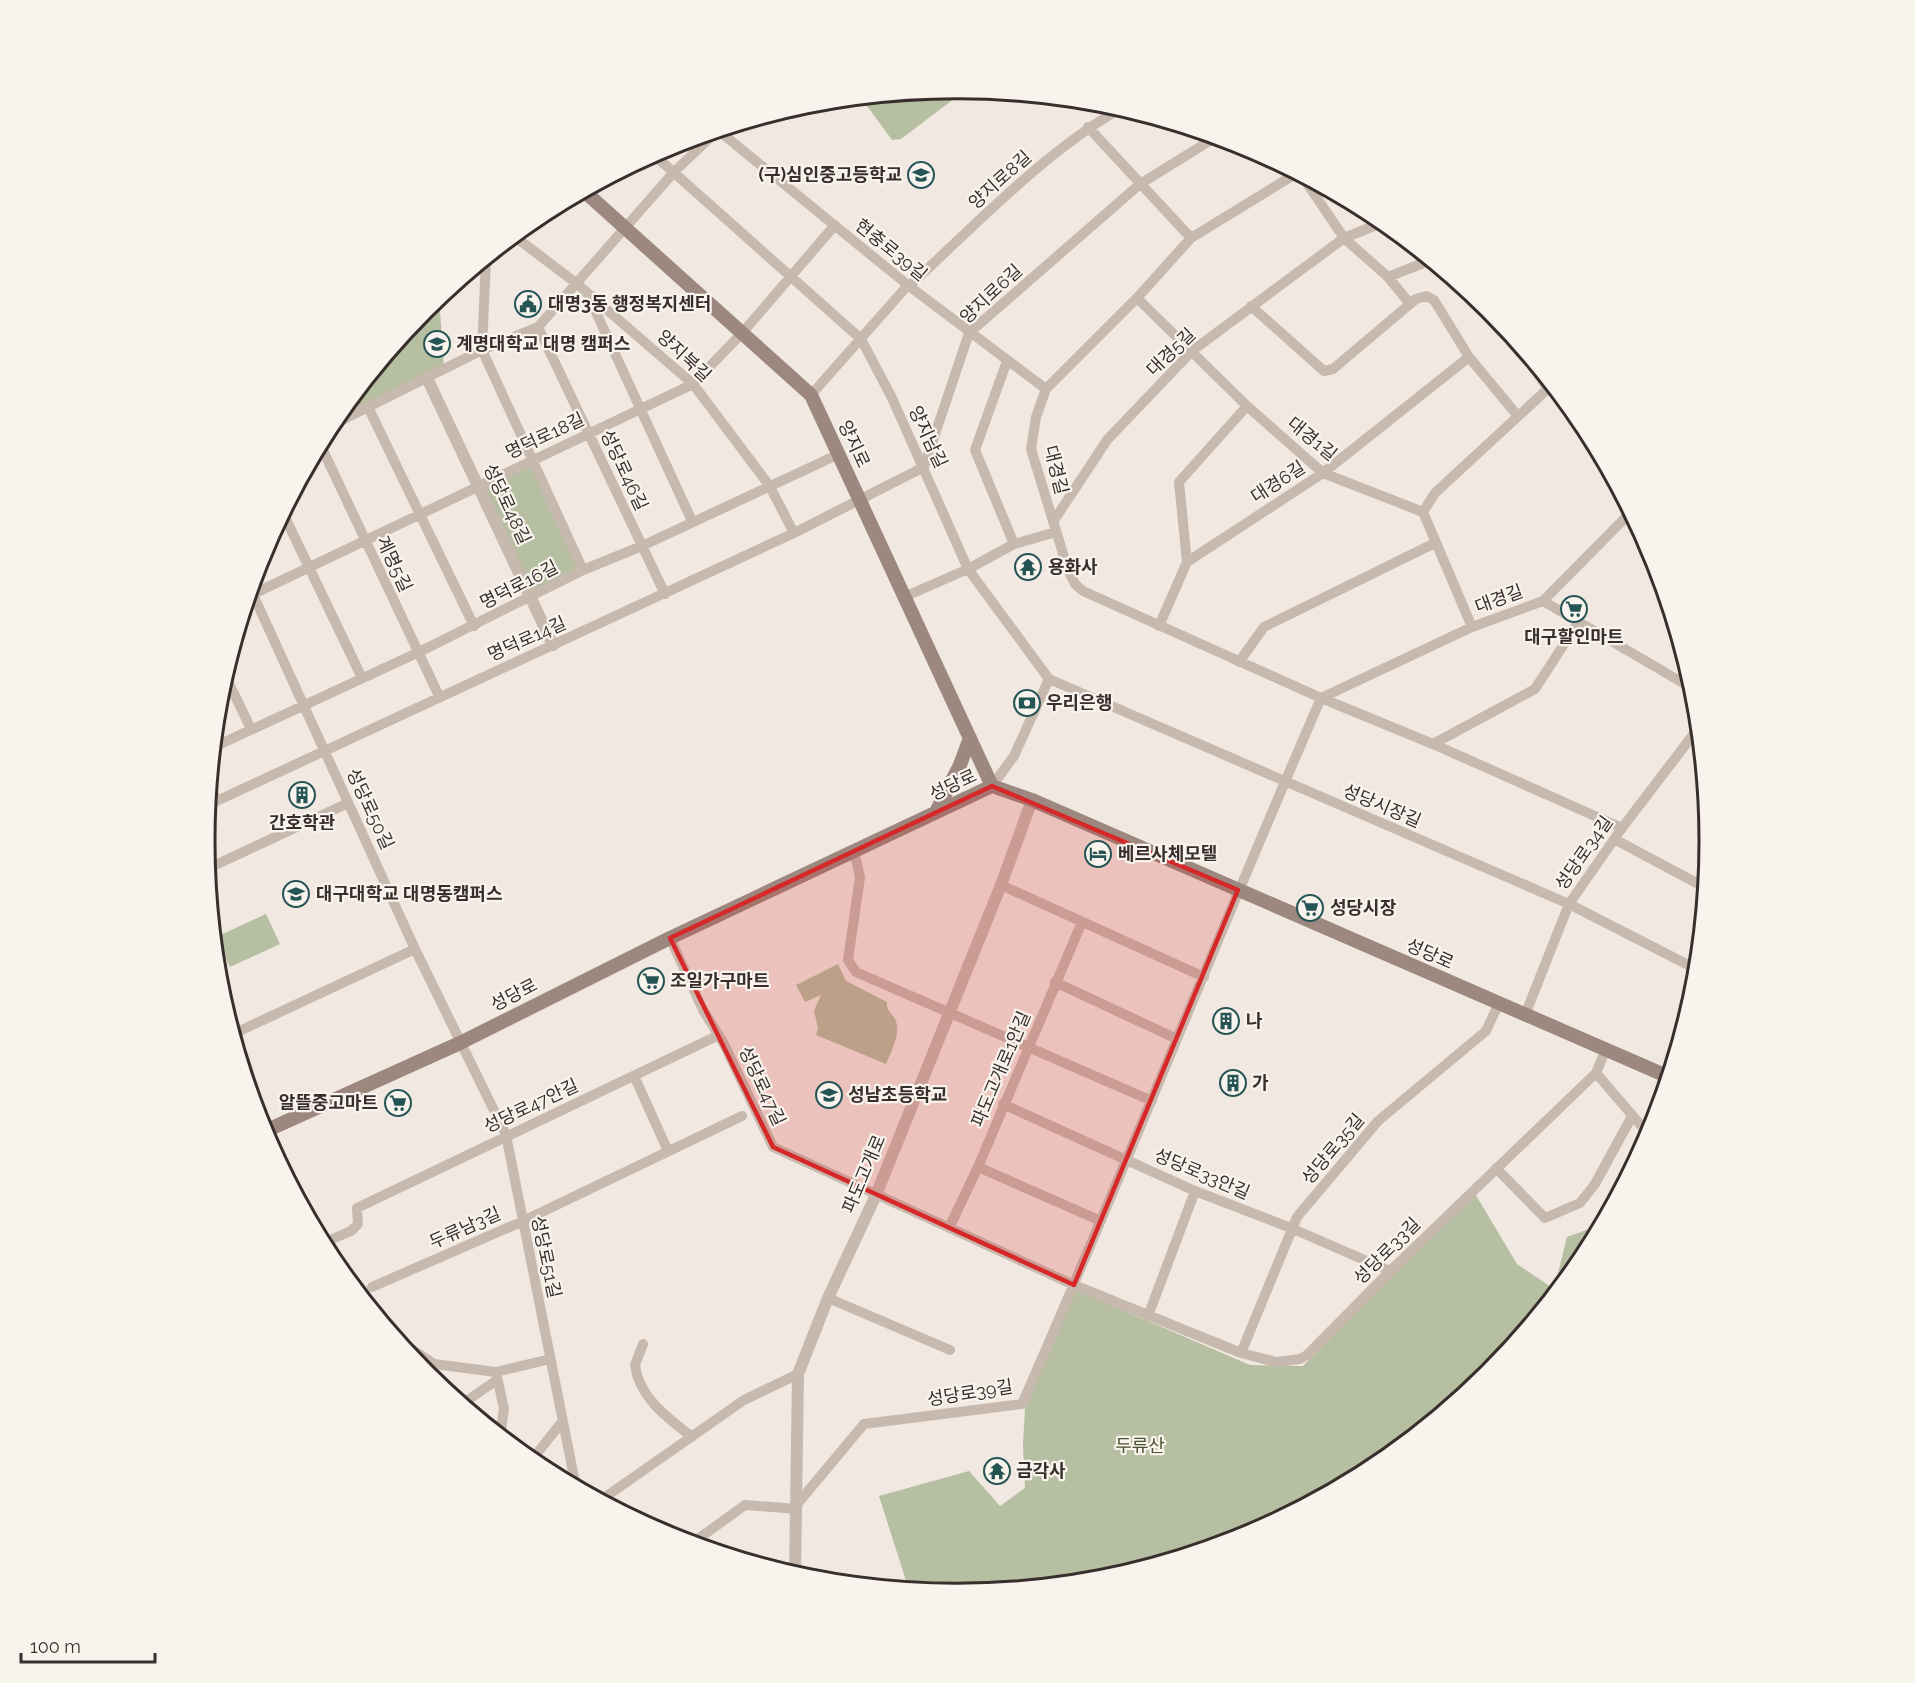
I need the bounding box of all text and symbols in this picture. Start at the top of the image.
street label: 양지로8길 [964,146,1035,213]
school or university icon: (구)심인중고등학교 [906,160,936,190]
place label: (구)심인중고등학교 [758,164,902,185]
street label: 현충로39길 [851,214,931,285]
street label: 양지로6길 [955,260,1026,328]
public building icon: 대명3동 행정복지센터 [513,289,543,319]
place label: 대명3동 행정복지센터 [548,293,711,314]
street label: 대경5길 [1142,323,1199,380]
street label: 양지북길 [653,325,716,386]
school or university icon: 계명대학교 대명 캠퍼스 [422,329,452,359]
place label: 계명대학교 대명 캠퍼스 [456,333,630,354]
street label: 양지남길 [905,402,952,471]
street label: 명덕로18길 [502,408,588,463]
street label: 대경1길 [1283,412,1341,465]
street label: 양지로 [834,417,874,471]
street label: 성당로46길 [597,426,652,514]
street label: 대경길 [1040,443,1073,497]
street label: 대경6길 [1247,456,1309,507]
street label: 성당로48길 [480,460,535,548]
street label: 계명5길 [372,532,417,595]
temple icon: 용화사 [1013,552,1043,582]
street label: 명덕로16길 [476,556,561,613]
place label: 용화사 [1048,556,1098,577]
street label: 대경길 [1472,580,1526,617]
supermarket icon: 대구할인마트 [1559,594,1589,624]
street label: 명덕로14길 [484,612,569,665]
place label: 대구할인마트 [1524,626,1624,647]
bank icon: 우리은행 [1012,688,1042,718]
place label: 우리은행 [1046,692,1112,713]
street label: 성당로50길 [343,765,398,853]
street label: 성당로 [926,765,980,805]
building icon: 간호학관 [287,780,317,810]
street label: 성당시장길 [1340,780,1424,831]
place label: 간호학관 [269,812,336,833]
street label: 성당로34길 [1550,812,1617,894]
hotel icon: 베르사체모텔 [1083,839,1113,869]
place label: 베르사체모텔 [1118,843,1217,864]
school or university icon: 대구대학교 대명동캠퍼스 [281,879,311,909]
place label: 대구대학교 대명동캠퍼스 [316,883,502,904]
supermarket icon: 성당시장 [1295,893,1325,923]
place label: 성당시장 [1330,897,1397,918]
street label: 성당로 [1403,934,1457,973]
supermarket icon: 조일가구마트 [636,966,666,996]
place label: 조일가구마트 [670,970,769,991]
street label: 성당로 [487,974,541,1015]
building icon: 나 [1211,1006,1241,1036]
street label: 파도고개로1안길 [967,1008,1034,1130]
place label: 나 [1246,1010,1263,1031]
street label: 성당로47길 [735,1043,790,1129]
building icon: 가 [1218,1068,1248,1098]
place label: 가 [1252,1072,1269,1093]
street label: 성당로47안길 [480,1074,582,1137]
school or university icon: 성남초등학교 [814,1080,844,1110]
place label: 성남초등학교 [848,1084,947,1105]
supermarket icon: 알뜰중고마트 [383,1088,413,1118]
place label: 알뜰중고마트 [279,1092,378,1113]
street label: 성당로35길 [1297,1109,1368,1188]
street label: 파도고개로 [838,1132,889,1216]
street label: 성당로33안길 [1151,1144,1253,1203]
street label: 두류남3길 [426,1203,504,1253]
street label: 성당로33길 [1349,1213,1424,1288]
street label: 성당로51길 [528,1214,565,1300]
street label: 성당로39길 [926,1375,1014,1410]
park label: 두류산 [1115,1435,1165,1456]
temple icon: 금각사 [982,1456,1012,1486]
place label: 금각사 [1016,1460,1066,1481]
scale bar [21,1626,154,1664]
text: 100 m [30,1636,81,1657]

